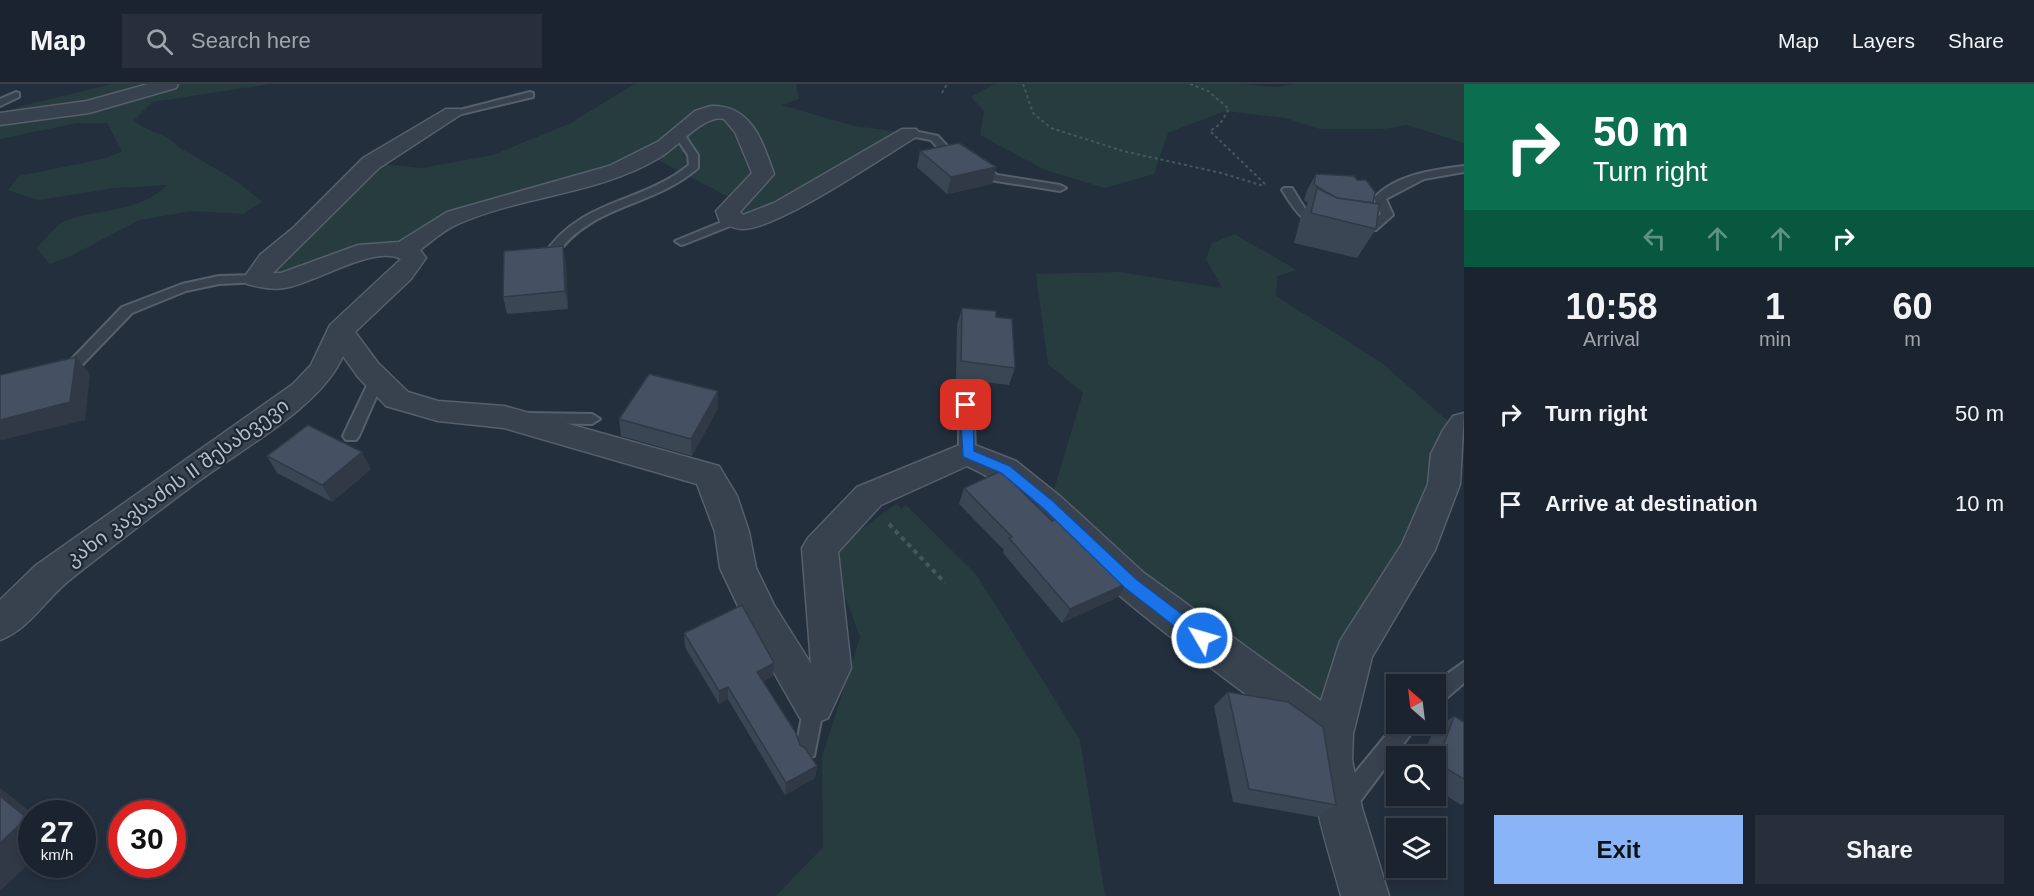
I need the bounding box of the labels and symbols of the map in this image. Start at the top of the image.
pin [940,379,991,430]
street label: კახი კავსაძის II შესახვევი [61,394,293,571]
position arrow [1170,606,1234,670]
north arrow [1386,674,1446,734]
speed limit sign: 30 [108,800,186,878]

